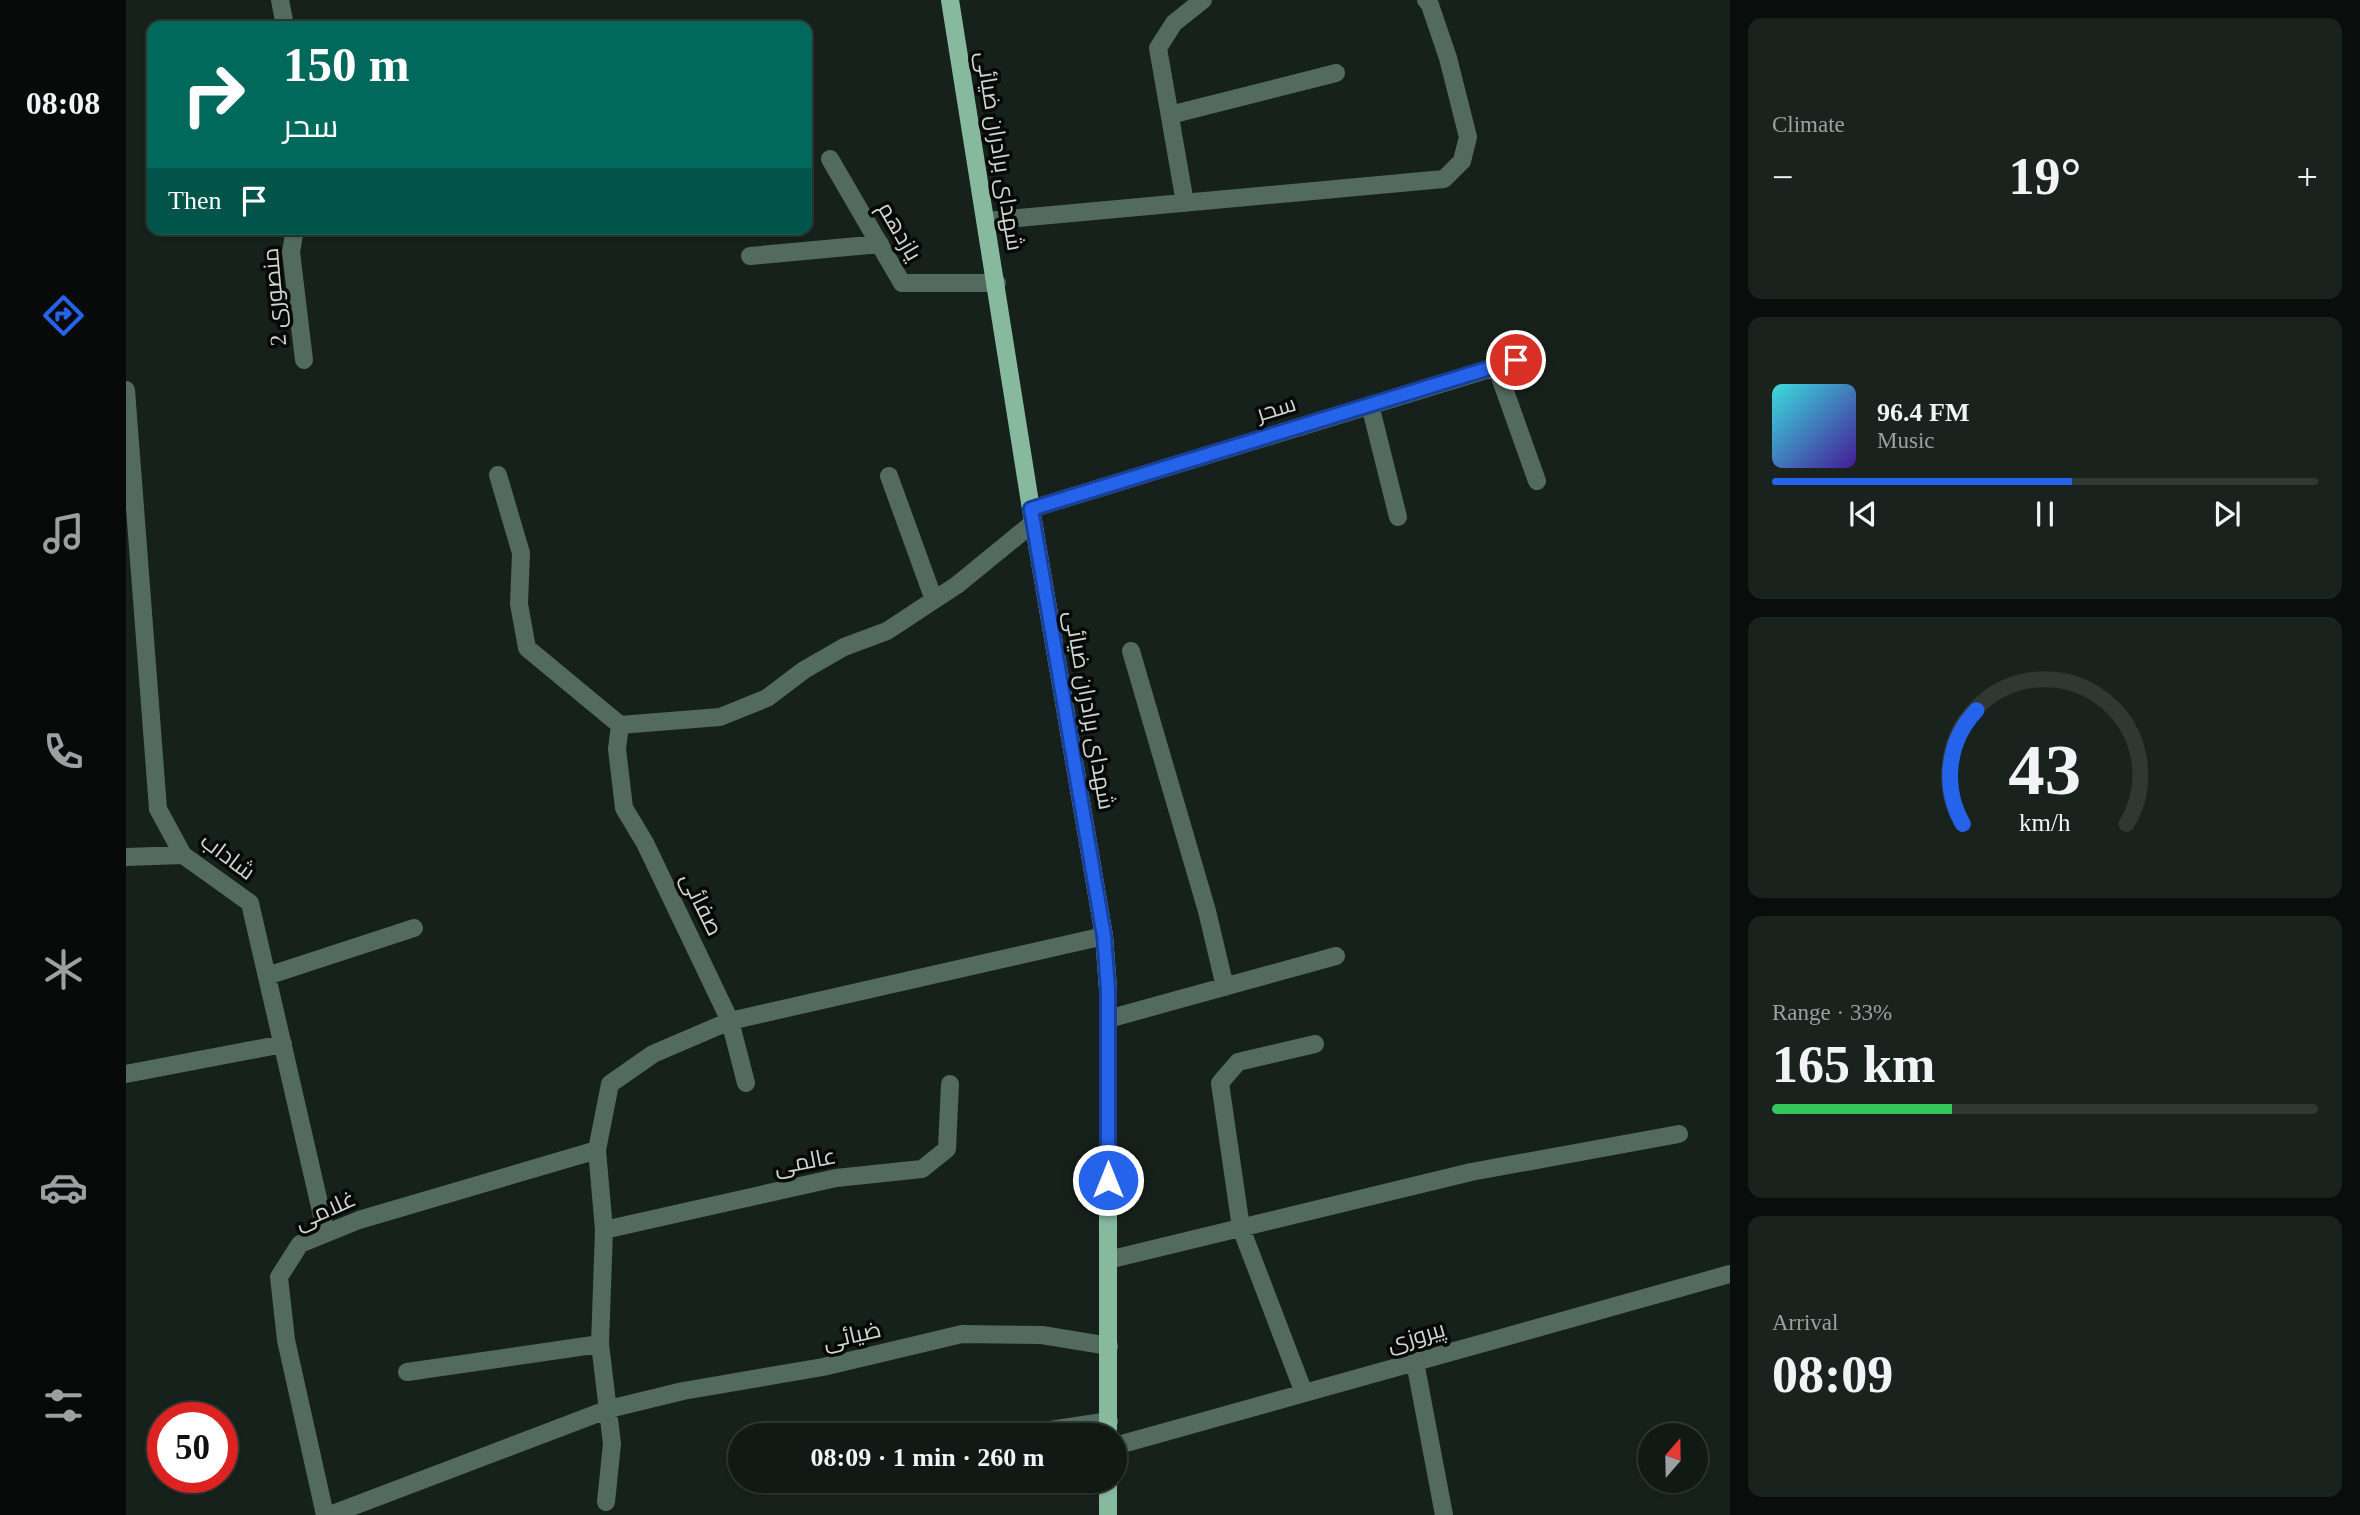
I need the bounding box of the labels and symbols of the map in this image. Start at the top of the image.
street label: شهدای برادران ضیائی [970,50,1028,253]
street label: یازدهم [870,197,926,267]
street label: منصوری 2 [258,247,292,347]
pin [1486,330,1546,390]
street label: سحر [1252,391,1299,427]
street label: شهدای برادران ضیائی [1059,609,1119,812]
street label: شاداب [196,828,260,885]
street label: صفائی [675,869,727,940]
street label: عالمی [772,1143,838,1181]
position arrow [1071,1143,1145,1217]
street label: غلامی [291,1186,360,1236]
street label: پیروزی [1384,1316,1448,1359]
street label: ضیائی [821,1317,884,1355]
speed limit sign: 50 [147,1402,238,1493]
north arrow [1638,1423,1708,1493]

